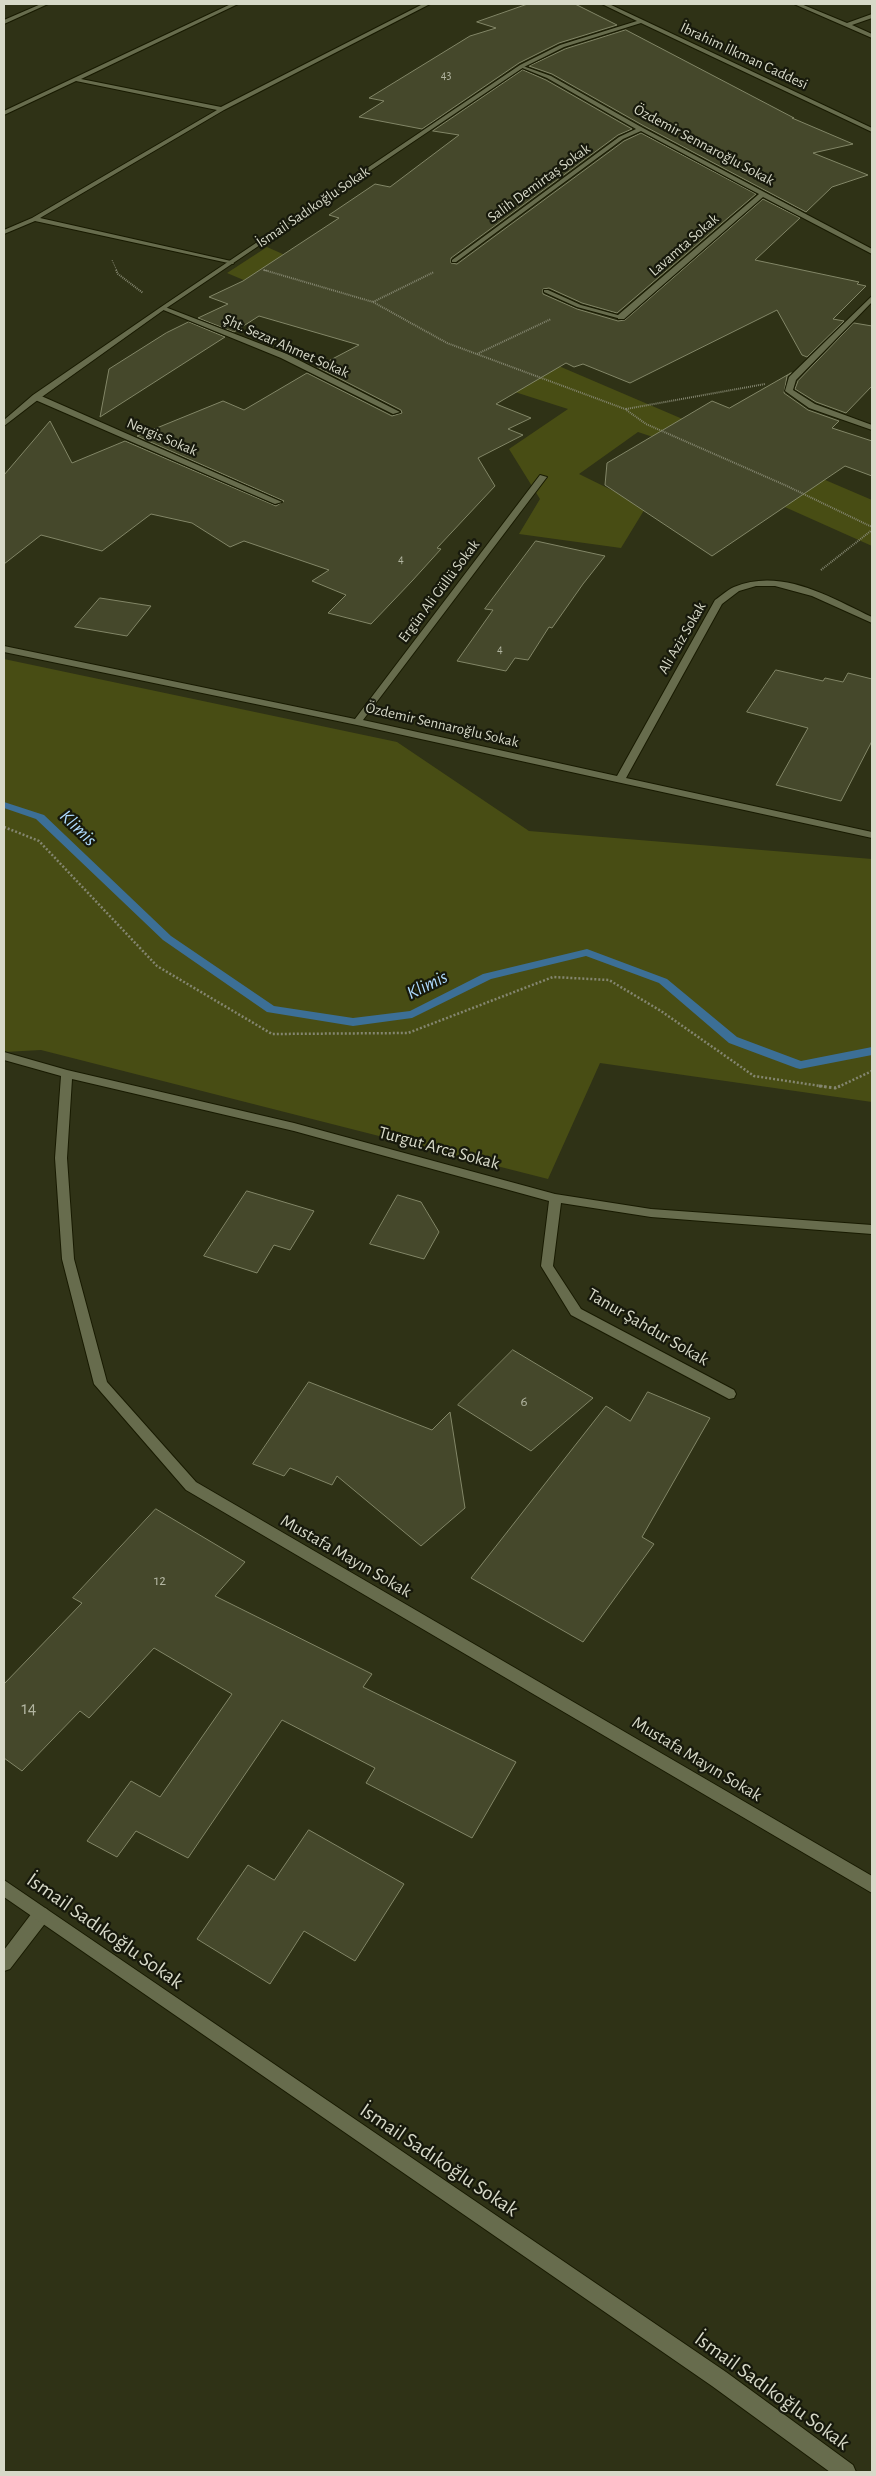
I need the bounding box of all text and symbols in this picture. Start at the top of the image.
street label: İbrahim İlkman Caddesi [677,18,811,94]
house number: 43 [441,68,451,82]
street label: Özdemir Sennaroğlu Sokak [631,100,777,190]
street label: Salih Demirtaş Sokak [484,140,594,226]
street label: İsmail Sadıkoğlu Sokak [253,162,373,252]
street label: Lavamta Sokak [645,210,723,280]
street label: Şht. Sezar Ahmet Sokak [220,310,352,382]
street label: Nergis Sokak [124,414,200,460]
street label: Ergün Ali Güllü Sokak [395,536,483,646]
house number: 4 [398,552,404,566]
street label: Ali Aziz Sokak [654,599,710,677]
house number: 4 [497,642,503,656]
street label: Özdemir Sennaroğlu Sokak [364,699,520,751]
water label: Klimis [55,805,101,851]
water label: Klimis [403,965,451,1005]
street label: Turgut Arca Sokak [376,1121,502,1175]
street label: Tanur Şahdur Sokak [583,1283,713,1371]
house number: 6 [520,1392,528,1410]
street label: Mustafa Mayın Sokak [277,1510,415,1602]
house number: 12 [154,1571,166,1589]
house number: 14 [22,1698,36,1720]
street label: Mustafa Mayın Sokak [628,1712,766,1806]
street label: İsmail Sadıkoğlu Sokak [22,1867,188,1995]
street label: İsmail Sadıkoğlu Sokak [355,2098,523,2222]
street label: İsmail Sadıkoğlu Sokak [689,2326,855,2456]

